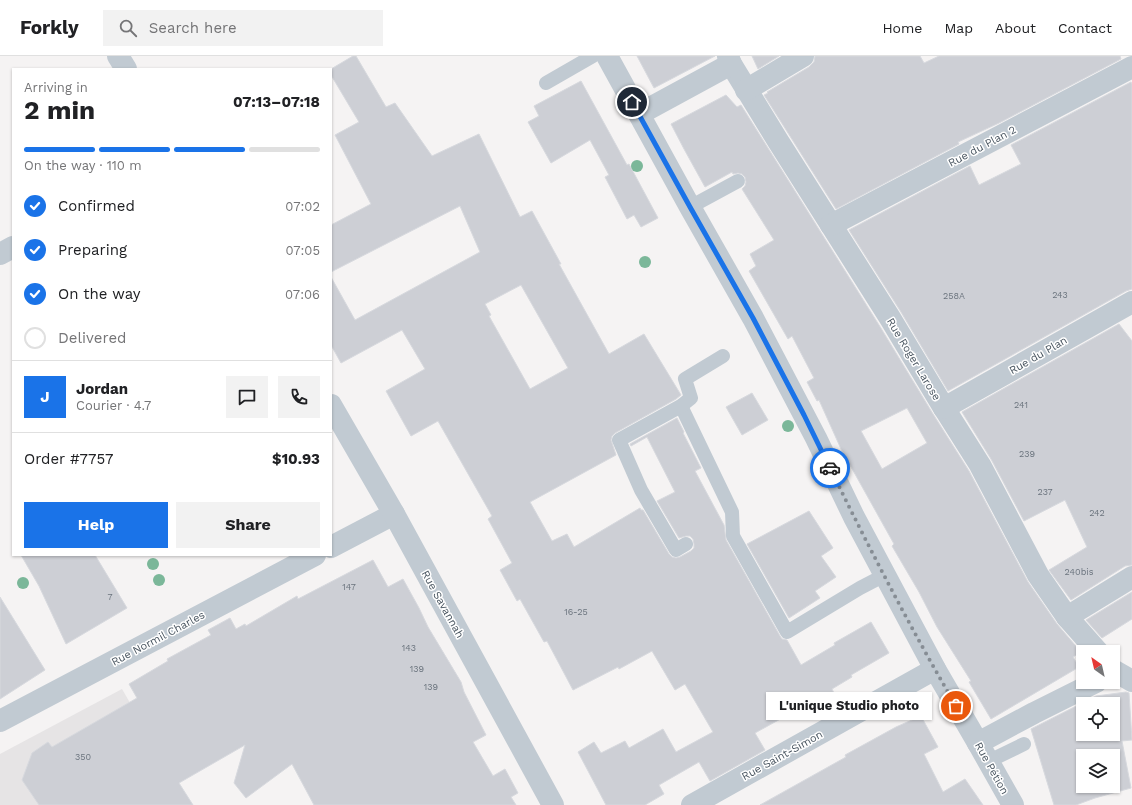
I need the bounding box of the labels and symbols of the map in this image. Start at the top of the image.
pin [615,85,649,119]
street label: Rue du Plan 2 [946,123,1018,170]
house number: 243 [1052,290,1068,300]
house number: 258A [943,291,965,301]
street label: Rue Roger Larose [884,316,943,403]
street label: Rue du Plan [1007,334,1069,377]
house number: 241 [1014,400,1028,410]
courier [810,448,850,488]
house number: 239 [1019,449,1035,459]
house number: 237 [1037,487,1053,497]
house number: 242 [1089,508,1105,518]
house number: 240bis [1065,567,1094,577]
street label: Rue Savannah [419,568,467,640]
house number: 147 [342,582,356,592]
house number: 7 [107,592,113,602]
house number: 16-25 [564,607,588,617]
street label: Rue Normil Charles [109,608,207,669]
house number: 143 [402,643,416,653]
north arrow [1076,645,1120,689]
house number: 139 [410,664,424,674]
house number: 139 [424,682,438,692]
pin [939,689,973,723]
callout: L'unique Studio photo [766,692,932,720]
street label: Rue Saint-Simon [739,728,825,783]
street label: Rue Pétion [972,740,1011,797]
house number: 350 [75,752,91,762]

